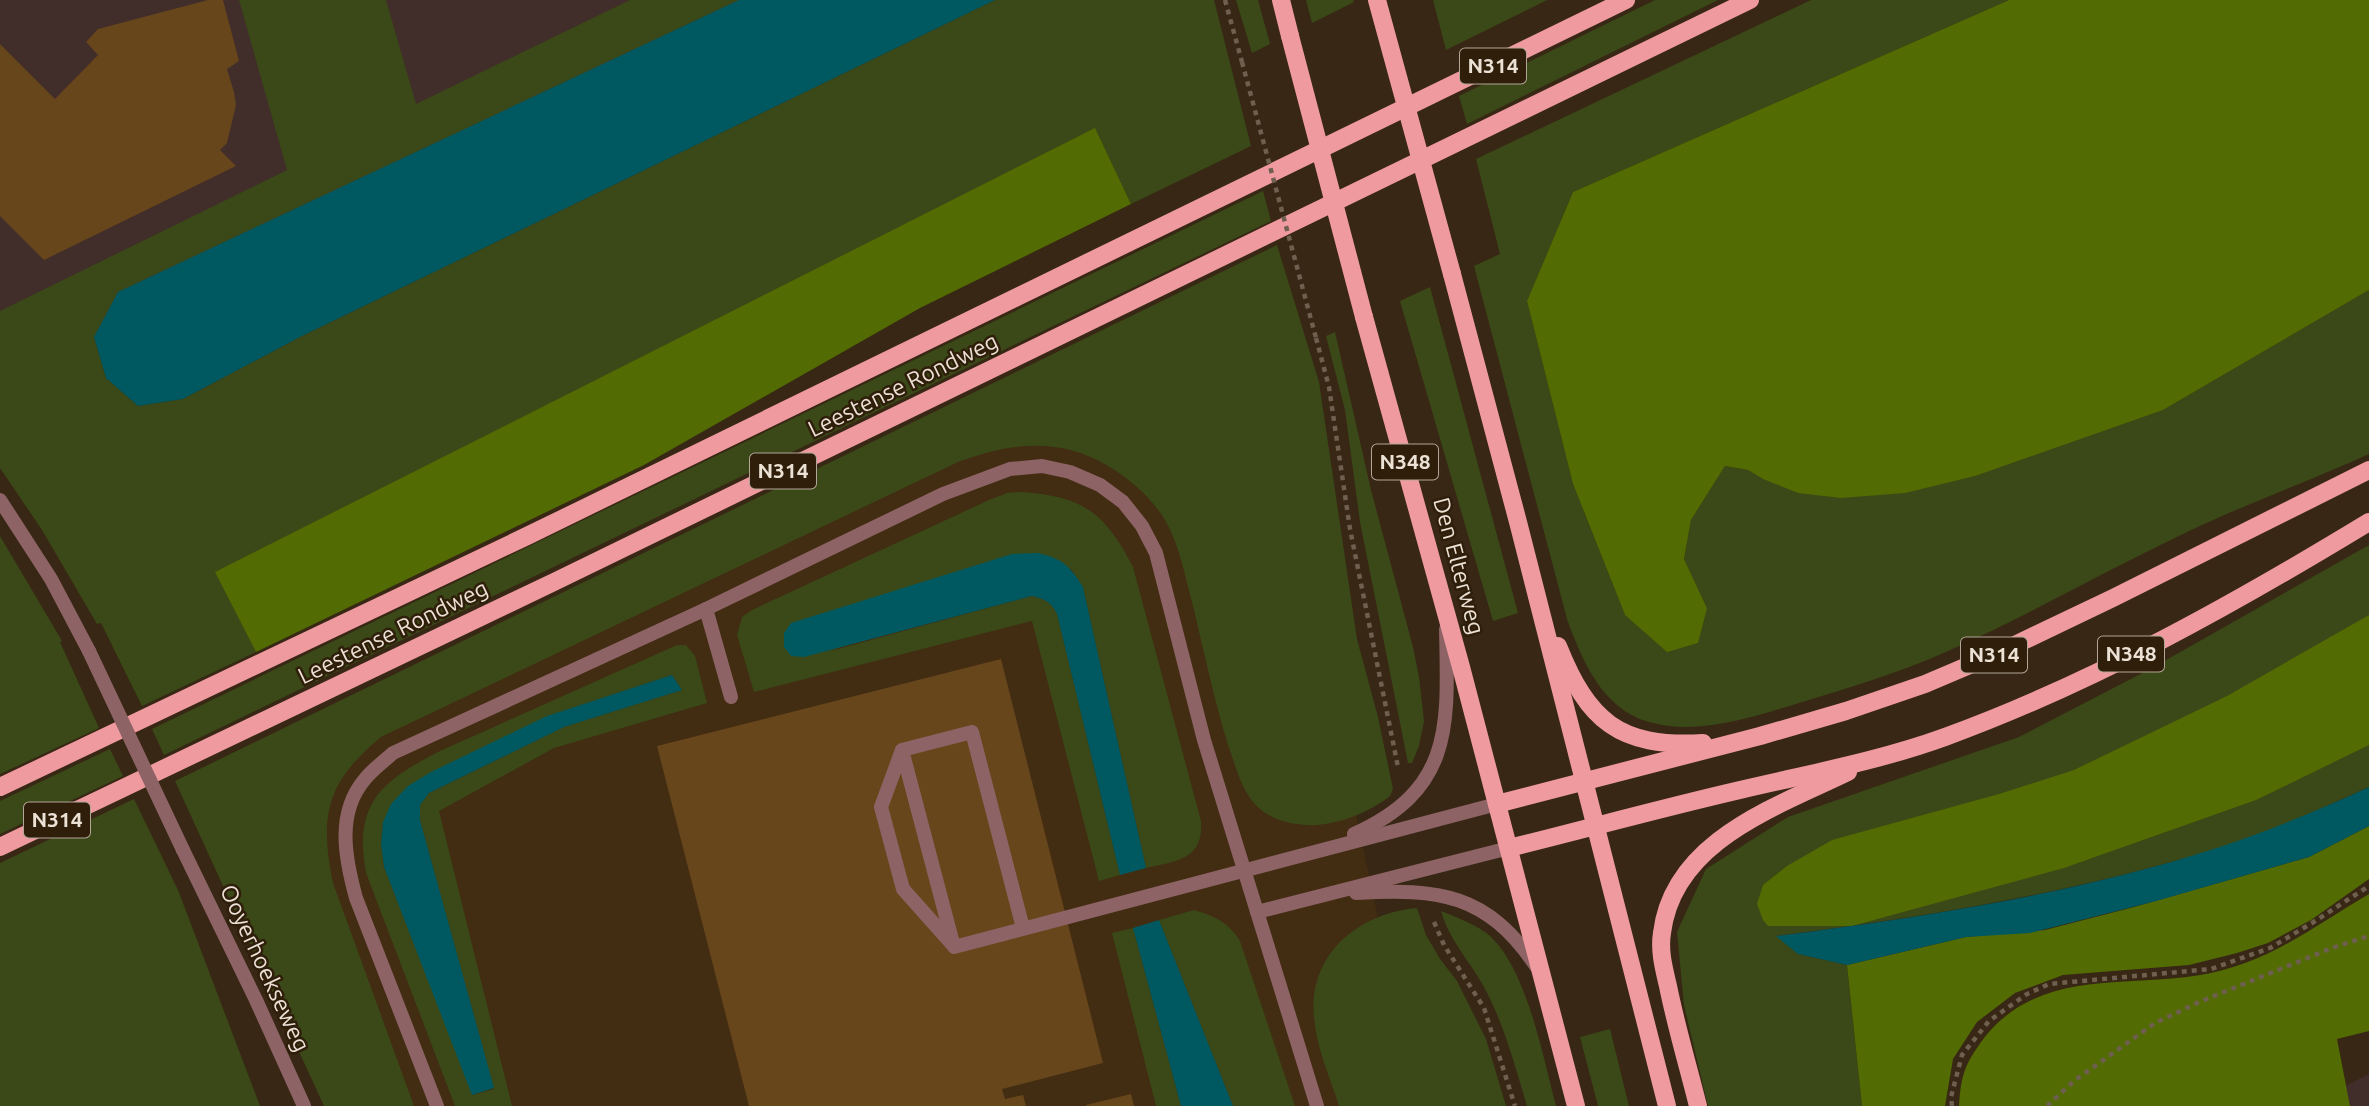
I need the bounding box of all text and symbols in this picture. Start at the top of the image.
road number: N314 [1460,48,1526,84]
street label: Leestense Rondweg [804,328,1002,441]
road number: N348 [1372,444,1438,480]
road number: N314 [750,454,816,489]
street label: Den Elterweg [1429,495,1490,637]
street label: Leestense Rondweg [294,575,492,688]
road number: N348 [2098,636,2164,672]
road number: N314 [1961,638,2027,672]
road number: N314 [24,802,90,838]
street label: Ooyerhoekseweg [216,880,315,1055]

